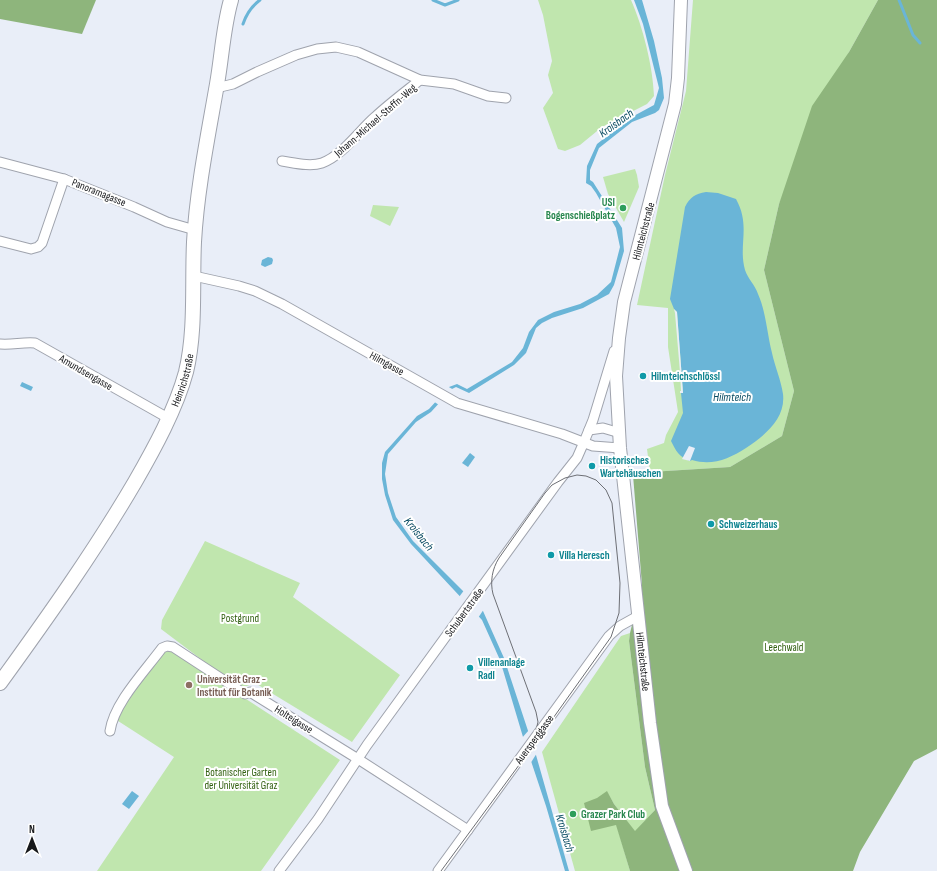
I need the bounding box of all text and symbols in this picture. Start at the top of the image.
street label: Johann-Michael-Steffn-Weg [331,81,420,160]
water label: Kroisbach [596,106,637,141]
street label: Panoramagasse [70,176,128,209]
place label: USI Bogenschießplatz [546,196,616,222]
street label: Hilmteichstraße [630,201,657,261]
marker: USI Bogenschießplatz [618,203,628,213]
street label: Hilmgasse [367,349,406,378]
street label: Amundsengasse [56,351,115,393]
street label: Heinrichstraße [169,353,196,409]
place label: Hilmteichschlössl [651,370,720,383]
marker: Hilmteichschlössl [638,371,648,381]
water label: Hilmteich [713,390,751,405]
place label: Historisches Wartehäuschen [600,454,661,480]
marker: Historisches Wartehäuschen [587,461,597,471]
water label: Kroisbach [400,514,437,554]
place label: Schweizerhaus [719,518,778,531]
marker: Schweizerhaus [706,519,716,529]
place label: Villa Heresch [559,549,610,562]
marker: Villa Heresch [546,550,556,560]
street label: Schubertstraße [442,585,487,639]
park label: Postgrund [221,612,259,625]
street label: Hilmteichstraße [633,631,652,692]
park label: Leechwald [765,641,804,654]
place label: Villenanlage Radl [478,656,525,682]
marker: Villenanlage Radl [465,663,475,673]
place label: Universität Graz - Institut für Botanik [197,673,272,699]
marker: Universität Graz - Institut für Botanik [184,680,194,690]
street label: Holteigasse [272,703,315,736]
street label: Auersperggasse [512,712,557,767]
park label: Botanischer Garten der Universität Graz [204,766,278,792]
place label: Grazer Park Club [581,808,645,821]
marker: Grazer Park Club [568,809,578,819]
water label: Kroisbach [552,812,577,854]
north arrow [12,819,52,859]
text: N [29,823,35,836]

